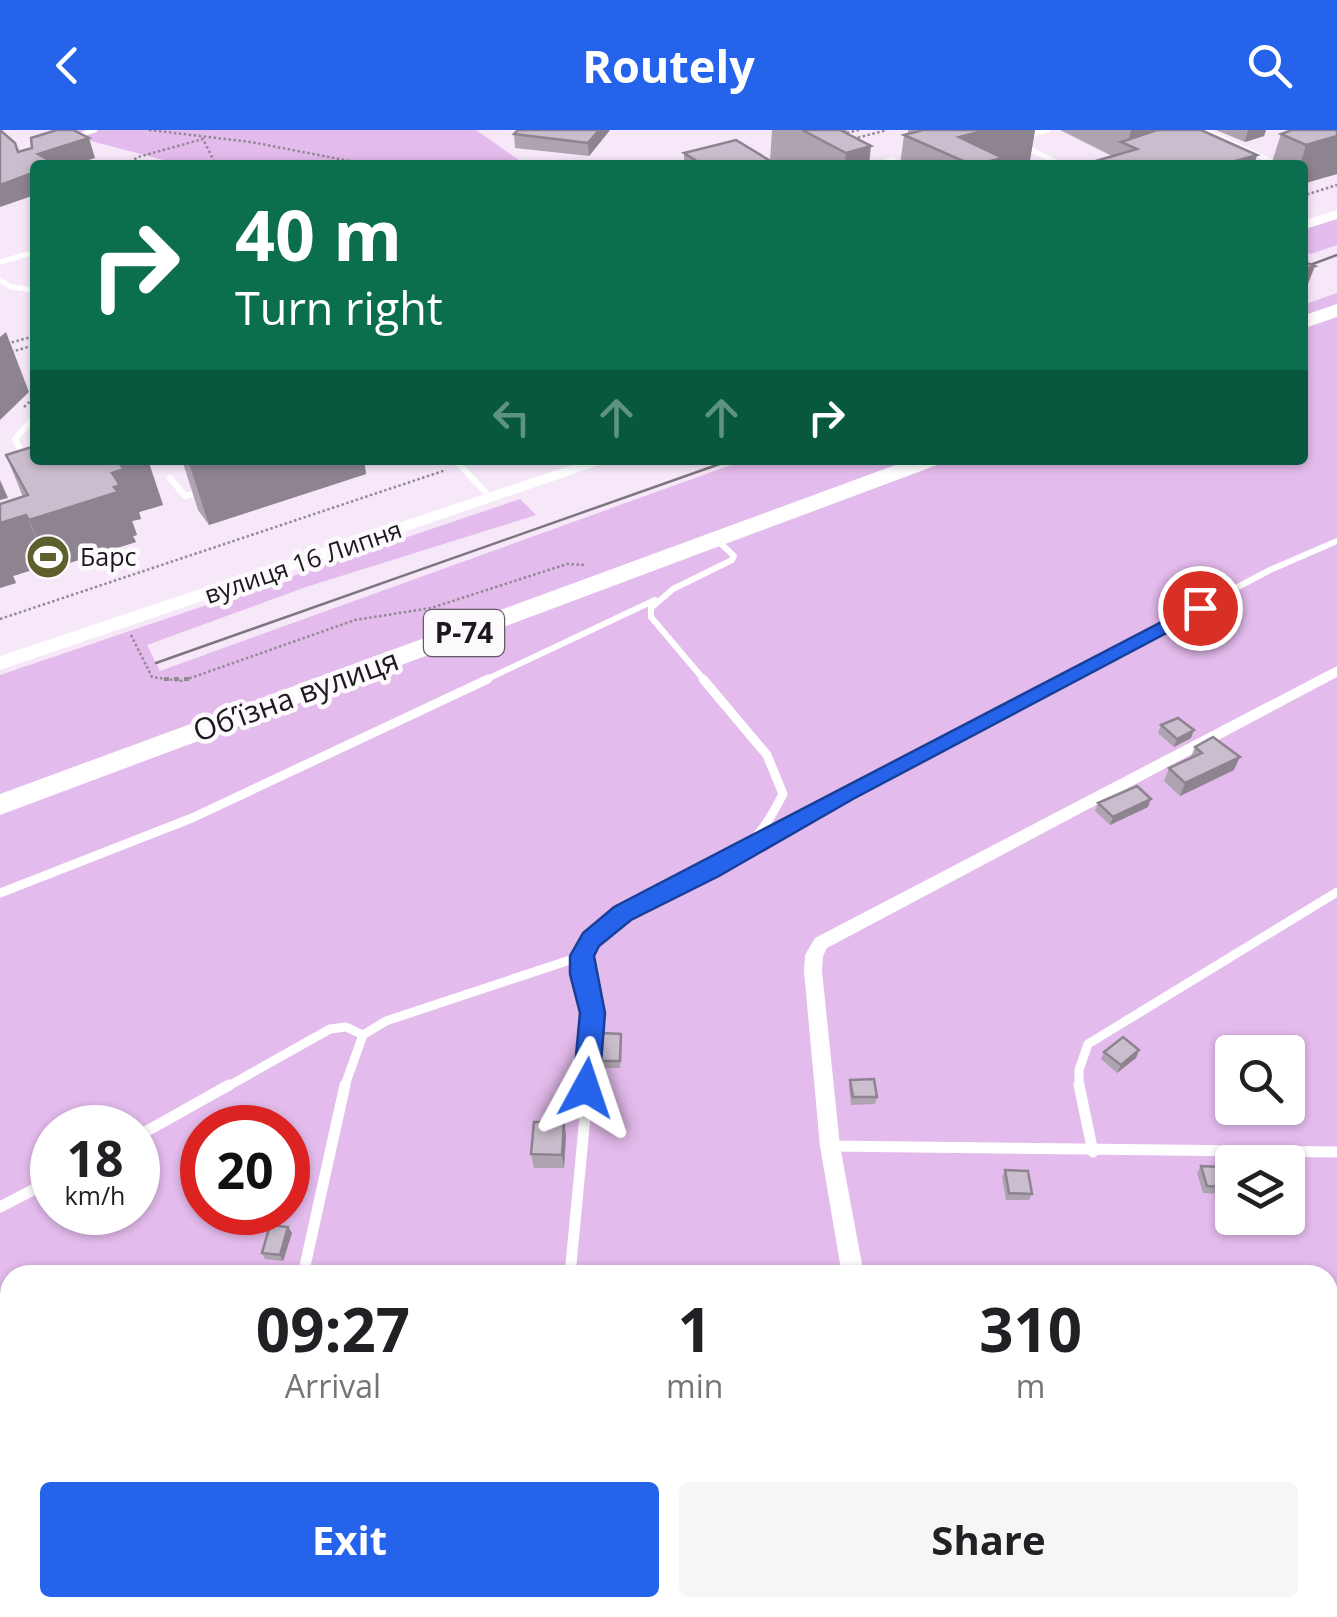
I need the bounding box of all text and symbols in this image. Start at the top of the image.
text: Routely [582,35,755,96]
icon: back [40,38,95,93]
icon: search [1242,38,1297,93]
text: 40 m [235,186,402,282]
icon: right [70,200,200,330]
text: Turn right [235,277,443,338]
icon: left [484,390,539,445]
icon: ahead [589,390,644,445]
icon: ahead [694,390,749,445]
icon: right [799,390,854,445]
street label: вулиця 16 Липня [199,511,406,611]
sports icon: Барс [25,534,71,580]
place label: Барс [80,539,136,573]
pin [1158,566,1243,651]
icon: arrive [1173,581,1228,636]
road number: Р-74 [424,610,504,656]
street label: Обʼїзна вулиця [187,638,404,751]
map controls [1215,1035,1305,1235]
button: search [1215,1035,1305,1125]
position arrow [534,1036,638,1140]
speed limit sign: 20 [180,1105,310,1235]
text: 18 [66,1124,124,1192]
button: layers [1215,1145,1305,1235]
text: km/h [65,1178,125,1212]
text: 09:27 [256,1288,410,1370]
text: 1 [678,1288,712,1370]
text: 310 [979,1288,1082,1370]
text: Arrival [285,1364,381,1407]
text: min [666,1364,723,1407]
text: m [1016,1364,1045,1407]
button: Exit [40,1482,659,1597]
button: Share [679,1482,1298,1597]

